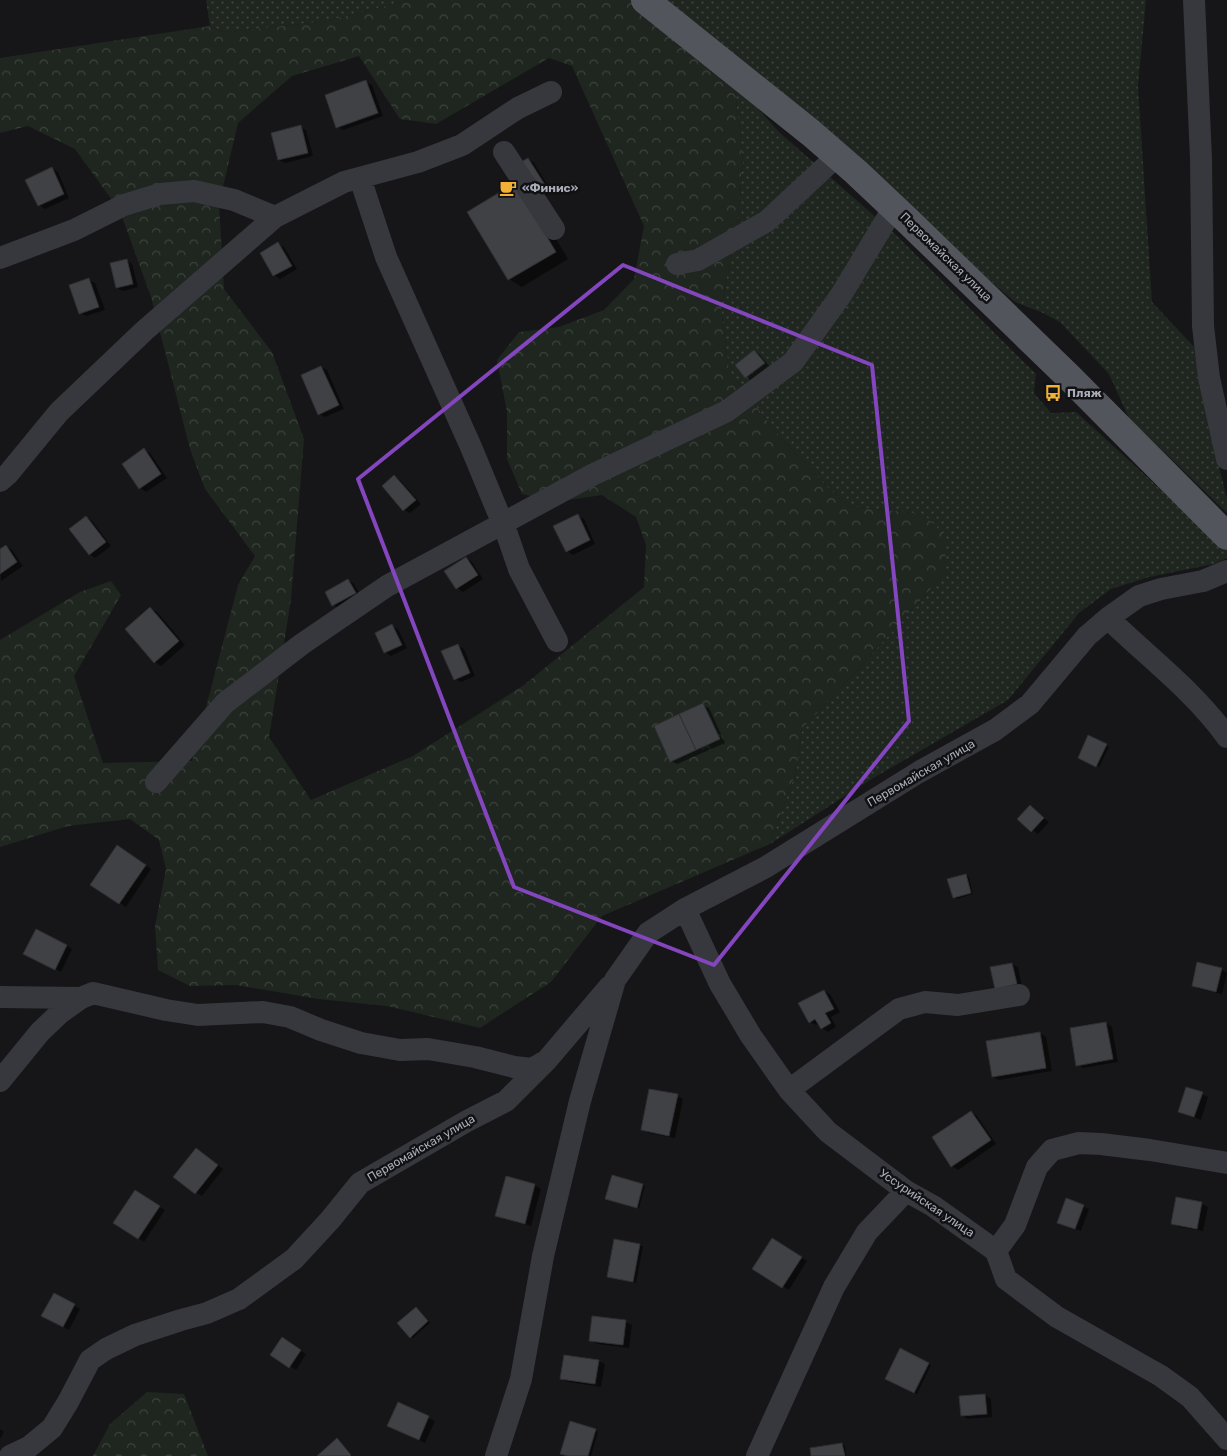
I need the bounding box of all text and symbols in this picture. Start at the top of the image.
cafe icon: «Финис» [498,178,518,198]
place label: «Финис» [522,181,579,195]
street label: Первомайская улица [897,210,995,304]
bus stop icon: Пляж [1043,383,1063,403]
place label: Пляж [1067,386,1102,400]
street label: Первомайская улица [865,736,977,810]
street label: Первомайская улица [365,1111,477,1185]
street label: Уссурийская улица [877,1166,977,1240]

